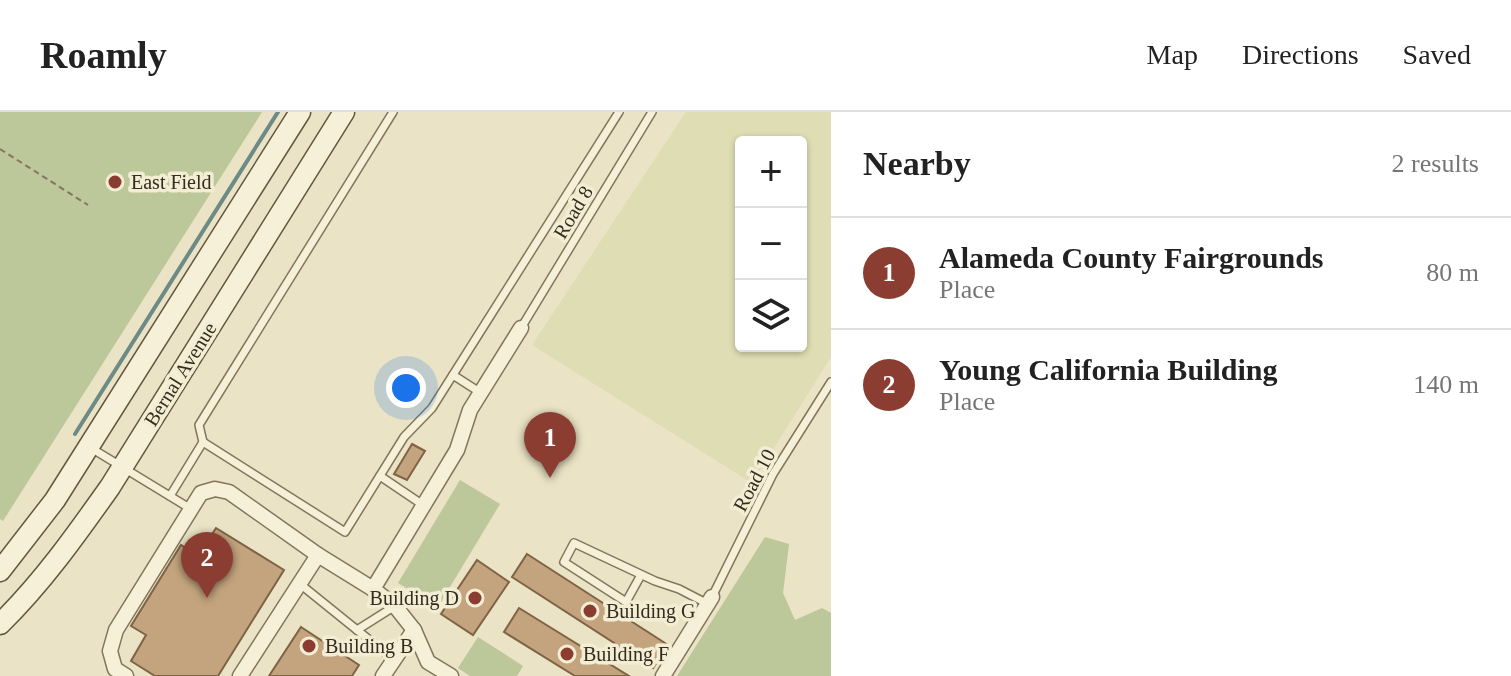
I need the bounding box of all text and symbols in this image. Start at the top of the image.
text: Roamly [40,34,167,76]
text: Map [1147,39,1198,70]
text: Directions [1242,39,1359,70]
text: Saved [1403,39,1471,70]
map controls [735,136,807,352]
button: + [735,136,807,208]
text: Nearby [863,145,971,182]
text: 2 results [1392,149,1479,178]
place label: East Field [131,171,212,193]
marker: East Field [106,173,124,191]
street label: Road 8 [549,182,597,242]
button: − [735,208,807,280]
text: Alameda County Fairgrounds [939,241,1324,274]
text: 1 [883,258,896,287]
text: 80 m [1426,258,1479,287]
text: Place [939,275,995,304]
button: layers [735,280,807,352]
street label: Bernal Avenue [139,318,221,430]
text: Young California Building [939,353,1277,386]
your location [386,368,426,408]
text: 2 [883,370,896,399]
text: 140 m [1413,370,1479,399]
text: Place [939,387,995,416]
pin: 1 [524,412,576,478]
street label: Road 10 [729,445,779,515]
pin: 2 [181,532,233,598]
place label: Building D [370,587,459,610]
marker: Building D [466,589,484,607]
place label: Building G [606,600,695,623]
marker: Building G [581,602,599,620]
place label: Building B [325,635,413,658]
marker: Building B [300,637,318,655]
place label: Building F [583,643,669,666]
marker: Building F [558,645,576,663]

